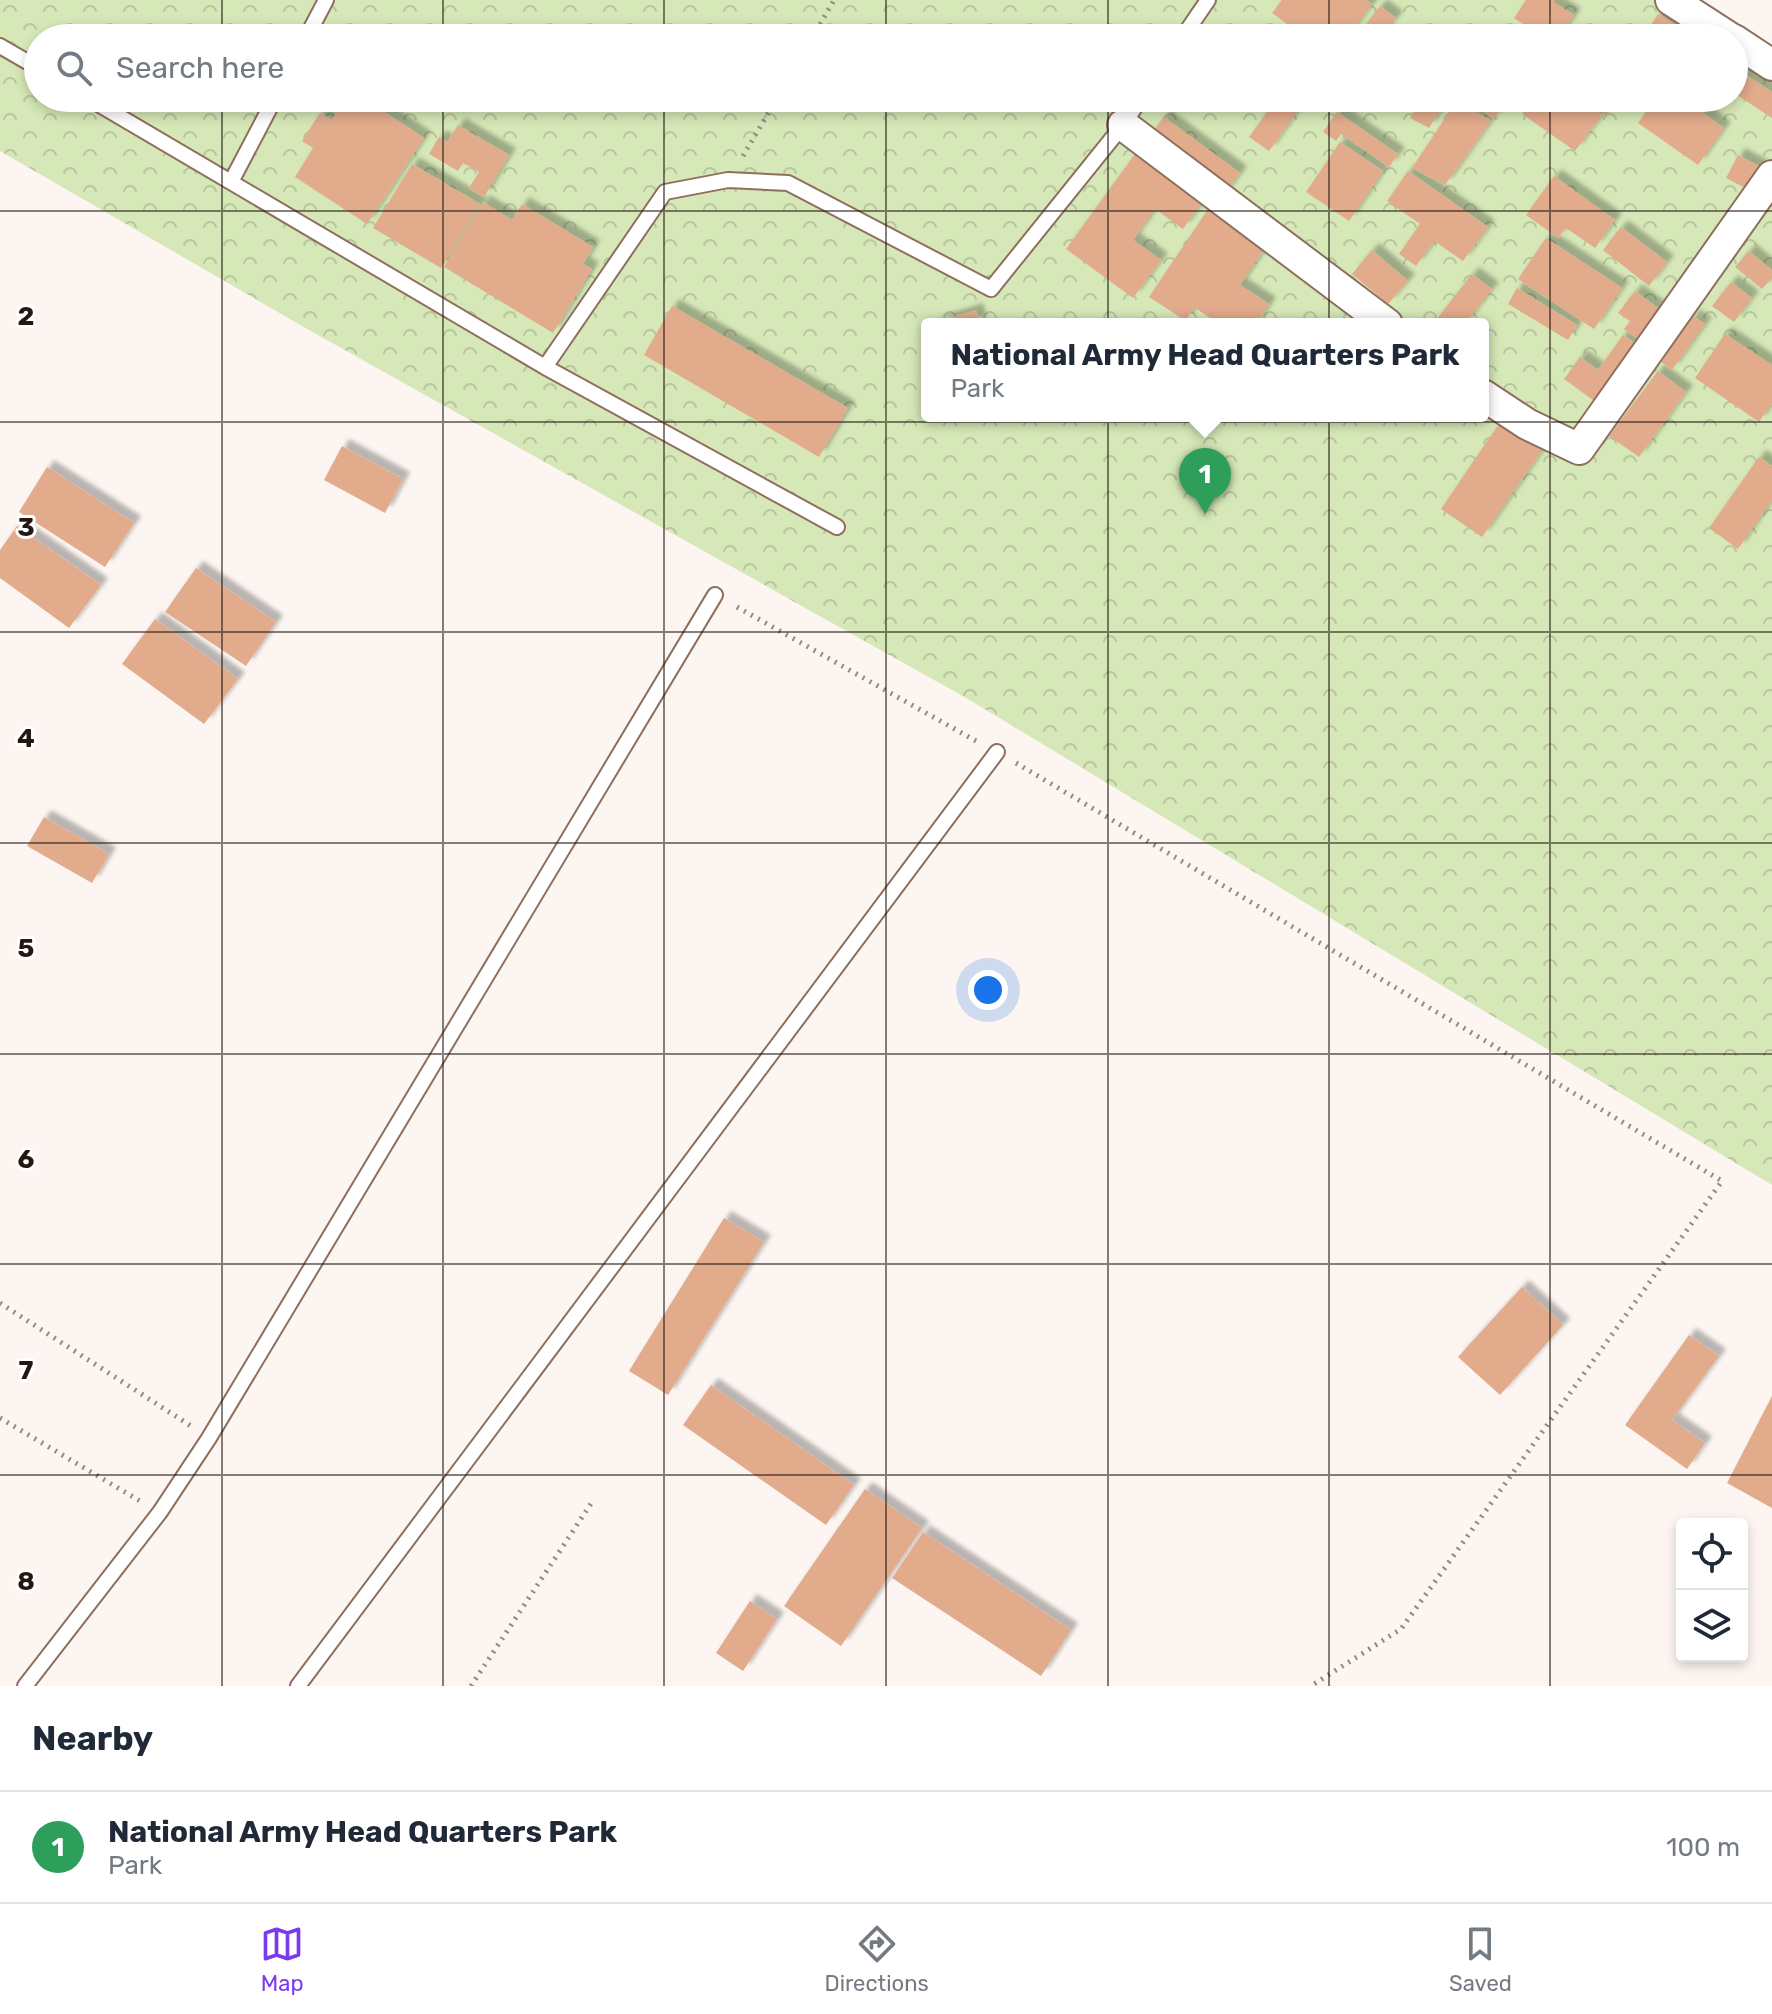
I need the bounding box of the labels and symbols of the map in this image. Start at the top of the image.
text: 2 [18,301,34,332]
pin: 1 [1179,448,1231,514]
text: 3 [17,512,35,543]
text: 4 [17,723,35,754]
text: 5 [18,933,34,964]
your location [968,970,1008,1010]
text: 6 [18,1144,35,1175]
text: 7 [19,1355,34,1386]
text: 8 [17,1566,35,1597]

